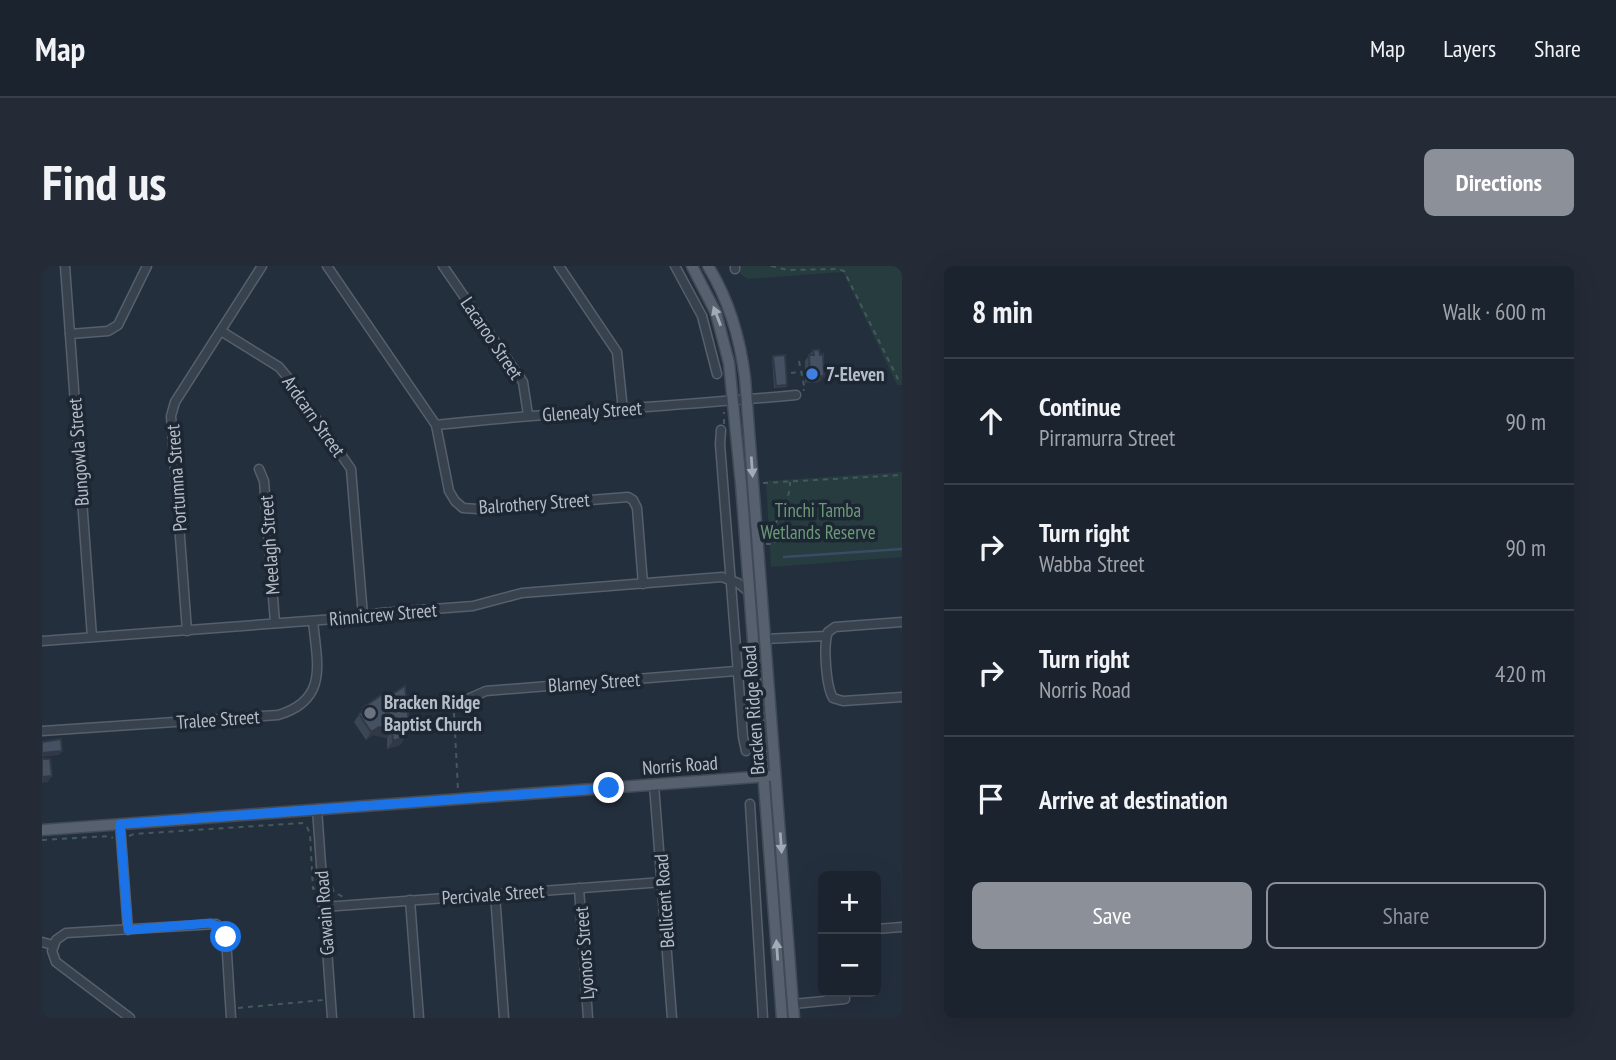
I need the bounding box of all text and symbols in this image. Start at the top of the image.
text: Map [35,27,85,70]
text: Map [1370,33,1405,64]
text: Layers [1443,33,1496,64]
text: Share [1534,33,1581,64]
button: Directions [1424,149,1574,216]
text: Find us [42,150,166,214]
street label: Lacaroo Street [456,292,529,385]
text: 8 min [972,292,1033,331]
text: Walk · 600 m [1443,297,1546,326]
one-way arrow [712,305,723,326]
place label: 7-Eleven [826,362,885,386]
marker: 7-Eleven [804,366,820,382]
street label: Ardcarn Street [277,371,351,462]
text: Continue [1039,390,1121,423]
street label: Glenealy Street [541,395,643,426]
street label: Bungowla Street [62,396,94,507]
icon: ahead [972,402,1010,440]
text: 90 m [1505,407,1546,436]
street label: Portumna Street [160,423,192,532]
text: Pirramurra Street [1039,423,1175,452]
one-way arrow [747,456,758,478]
street label: Balrothery Street [478,487,591,519]
street label: Meelagh Street [254,494,284,596]
park label: Tinchi Tamba Wetlands Reserve [760,498,876,544]
text: Turn right [1039,516,1130,549]
icon: right [972,528,1010,566]
text: 90 m [1505,533,1546,562]
text: Wabba Street [1039,549,1145,578]
street label: Rinnicrew Street [328,597,439,631]
text: Turn right [1039,642,1130,675]
street label: Bracken Ridge Road [736,644,770,776]
icon: right [972,654,1010,692]
text: 420 m [1495,659,1546,688]
street label: Blarney Street [547,667,641,697]
text: Norris Road [1039,675,1131,704]
place label: Bracken Ridge Baptist Church [384,690,482,736]
street label: Tralee Street [176,704,261,734]
marker: Bracken Ridge Baptist Church [362,705,378,721]
street label: Norris Road [641,750,719,780]
route end [593,772,624,803]
icon: arrive [972,780,1010,818]
text: Arrive at destination [1039,783,1228,816]
one-way arrow [776,833,787,855]
street label: Bellicent Road [649,853,679,949]
street label: Gawain Road [309,870,339,956]
map controls [818,871,881,997]
button: + [818,871,881,934]
street label: Percivale Street [441,878,546,910]
button: Save [972,882,1252,949]
button: Share [1266,882,1546,949]
street label: Lyonors Street [569,905,599,1000]
route start [210,921,241,952]
button: − [818,934,881,997]
one-way arrow [771,939,782,961]

